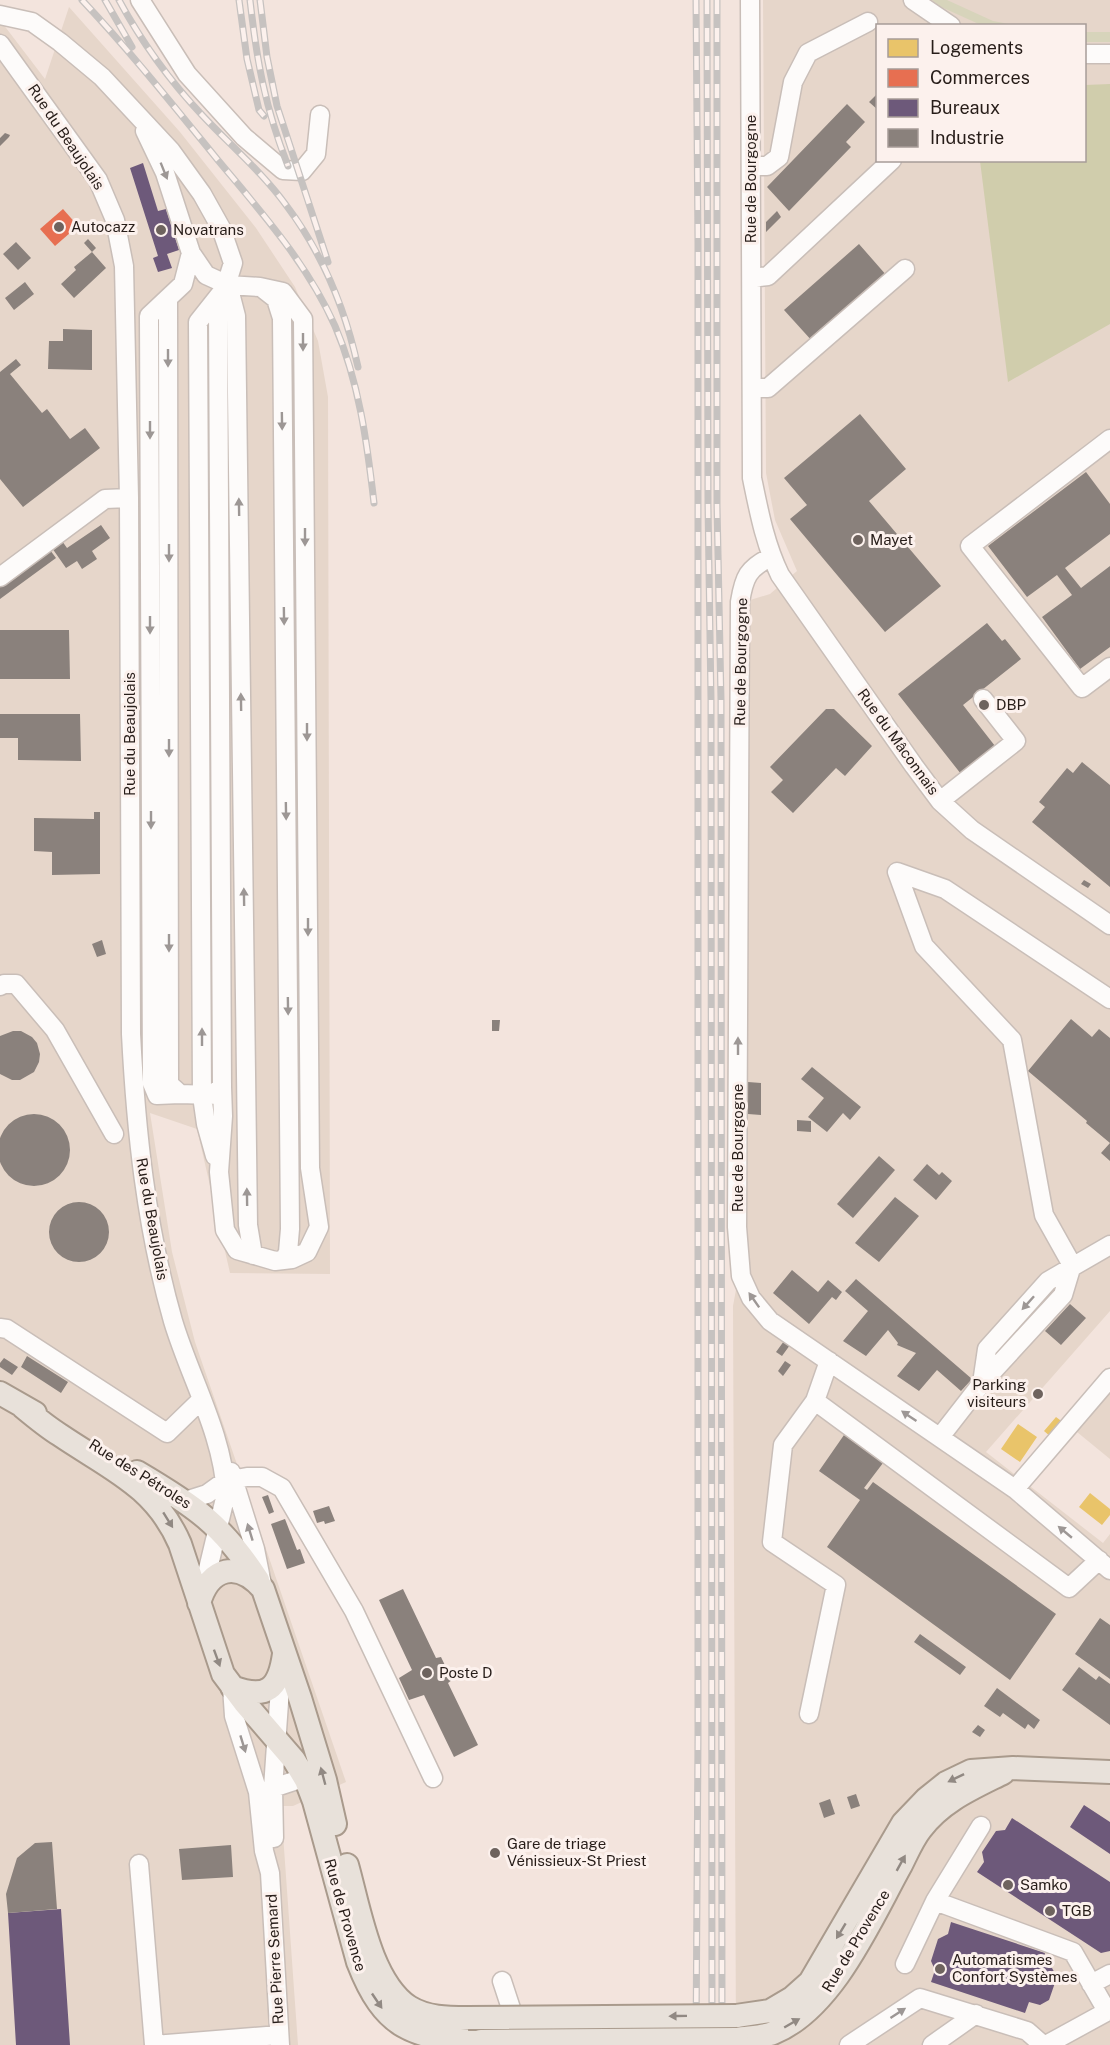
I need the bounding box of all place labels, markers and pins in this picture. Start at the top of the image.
place label: Autocazz [71,218,135,235]
marker: Autocazz [52,220,66,234]
place label: Novatrans [173,221,244,238]
marker: Novatrans [154,223,168,237]
place label: Mayet [870,531,913,548]
marker: Mayet [851,533,865,547]
place label: DBP [996,696,1027,713]
marker: DBP [977,698,991,712]
place label: Parking visiteurs [967,1376,1026,1410]
marker: Parking visiteurs [1031,1387,1045,1401]
place label: Poste D [439,1664,492,1681]
marker: Poste D [420,1666,434,1680]
place label: Gare de triage Vénissieux-St Priest [507,1835,647,1869]
marker: Gare de triage Vénissieux-St Priest [488,1846,502,1860]
place label: Samko [1020,1876,1068,1893]
marker: Samko [1001,1878,1015,1892]
place label: TGB [1062,1902,1092,1919]
marker: TGB [1043,1904,1057,1918]
place label: Automatismes Confort Systèmes [952,1951,1077,1985]
marker: Automatismes Confort Systèmes [933,1962,947,1976]

